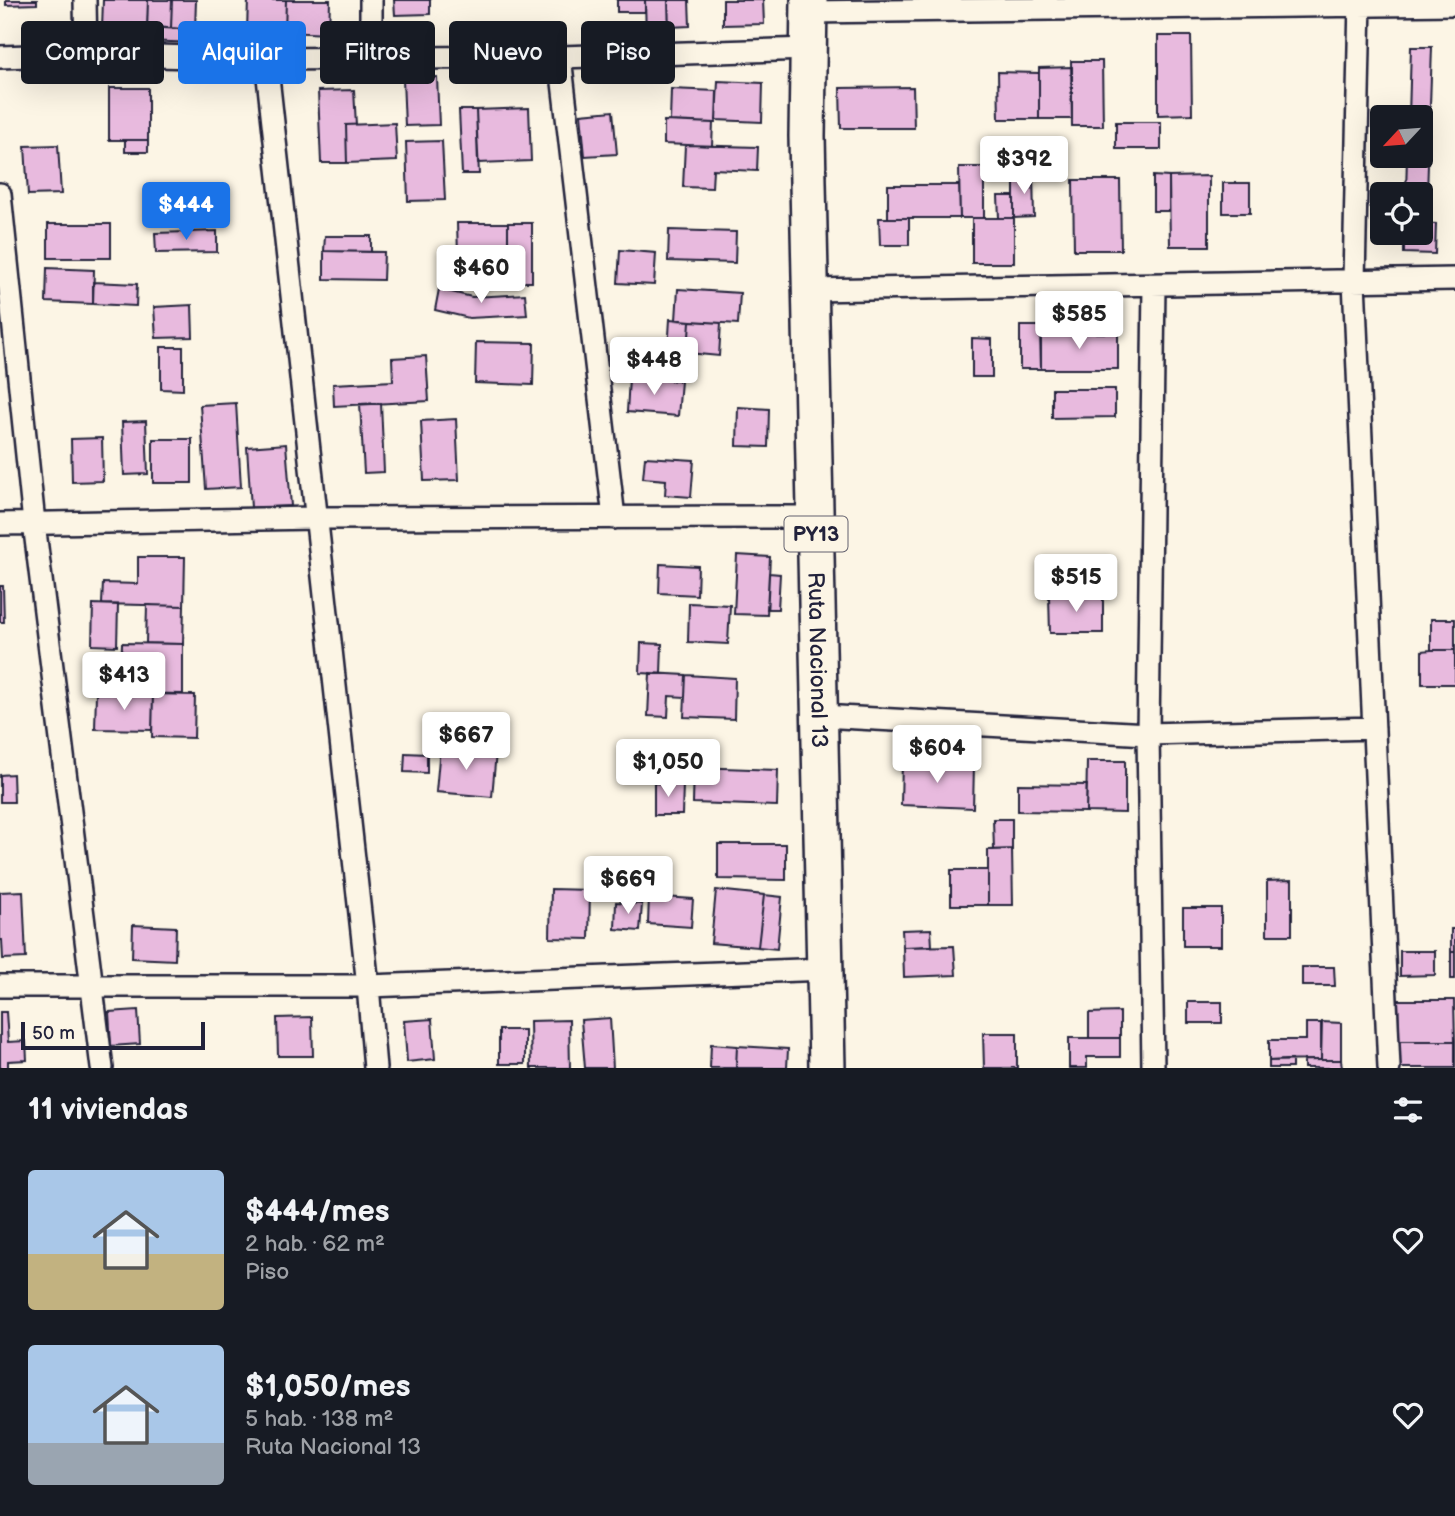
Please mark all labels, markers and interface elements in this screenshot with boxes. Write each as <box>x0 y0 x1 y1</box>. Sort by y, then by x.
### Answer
chip: Comprar <box>21 21 164 84</box>
chip: Alquilar <box>178 21 306 84</box>
chip: Filtros <box>320 21 435 84</box>
chip: Nuevo <box>449 21 567 84</box>
chip: Piso <box>581 21 675 84</box>
north arrow <box>1370 105 1433 168</box>
map controls <box>1370 105 1433 245</box>
pin: $392 <box>983 136 1065 196</box>
text: $392 <box>996 145 1052 173</box>
pin: $444 <box>145 182 227 242</box>
button: locate <box>1370 182 1433 245</box>
text: $444 <box>158 191 214 219</box>
pin: $460 <box>440 246 522 305</box>
text: $460 <box>453 254 509 282</box>
pin: $585 <box>1038 292 1120 351</box>
text: $585 <box>1051 300 1107 328</box>
pin: $448 <box>613 338 695 397</box>
text: $448 <box>626 346 682 374</box>
road number: PY13 <box>784 516 848 552</box>
pin: $515 <box>1035 554 1117 614</box>
text: $515 <box>1050 563 1102 591</box>
street label: Ruta Nacional 13 <box>801 571 833 748</box>
pin: $413 <box>83 652 165 712</box>
text: $413 <box>98 661 150 689</box>
pin: $667 <box>425 712 507 772</box>
text: $667 <box>438 721 494 749</box>
pin: $604 <box>896 726 978 785</box>
text: $604 <box>909 734 965 762</box>
pin: $1,050 <box>611 740 725 799</box>
text: $1,050 <box>632 748 704 776</box>
pin: $669 <box>587 856 669 916</box>
text: $669 <box>600 865 656 893</box>
scale bar <box>21 1019 205 1051</box>
text: 50 m <box>32 1022 75 1045</box>
icon: filters <box>1389 1091 1427 1129</box>
text: 11 viviendas <box>28 1092 188 1128</box>
text: $444/mes <box>245 1194 389 1230</box>
icon: home <box>84 1198 168 1282</box>
icon: heart <box>1389 1221 1427 1259</box>
text: 2 hab. · 62 m² <box>245 1230 385 1258</box>
text: Piso <box>245 1258 289 1286</box>
text: $1,050/mes <box>245 1369 410 1405</box>
icon: home <box>84 1373 168 1457</box>
icon: heart <box>1389 1396 1427 1434</box>
text: 5 hab. · 138 m² <box>245 1405 393 1433</box>
text: Ruta Nacional 13 <box>245 1433 421 1461</box>

